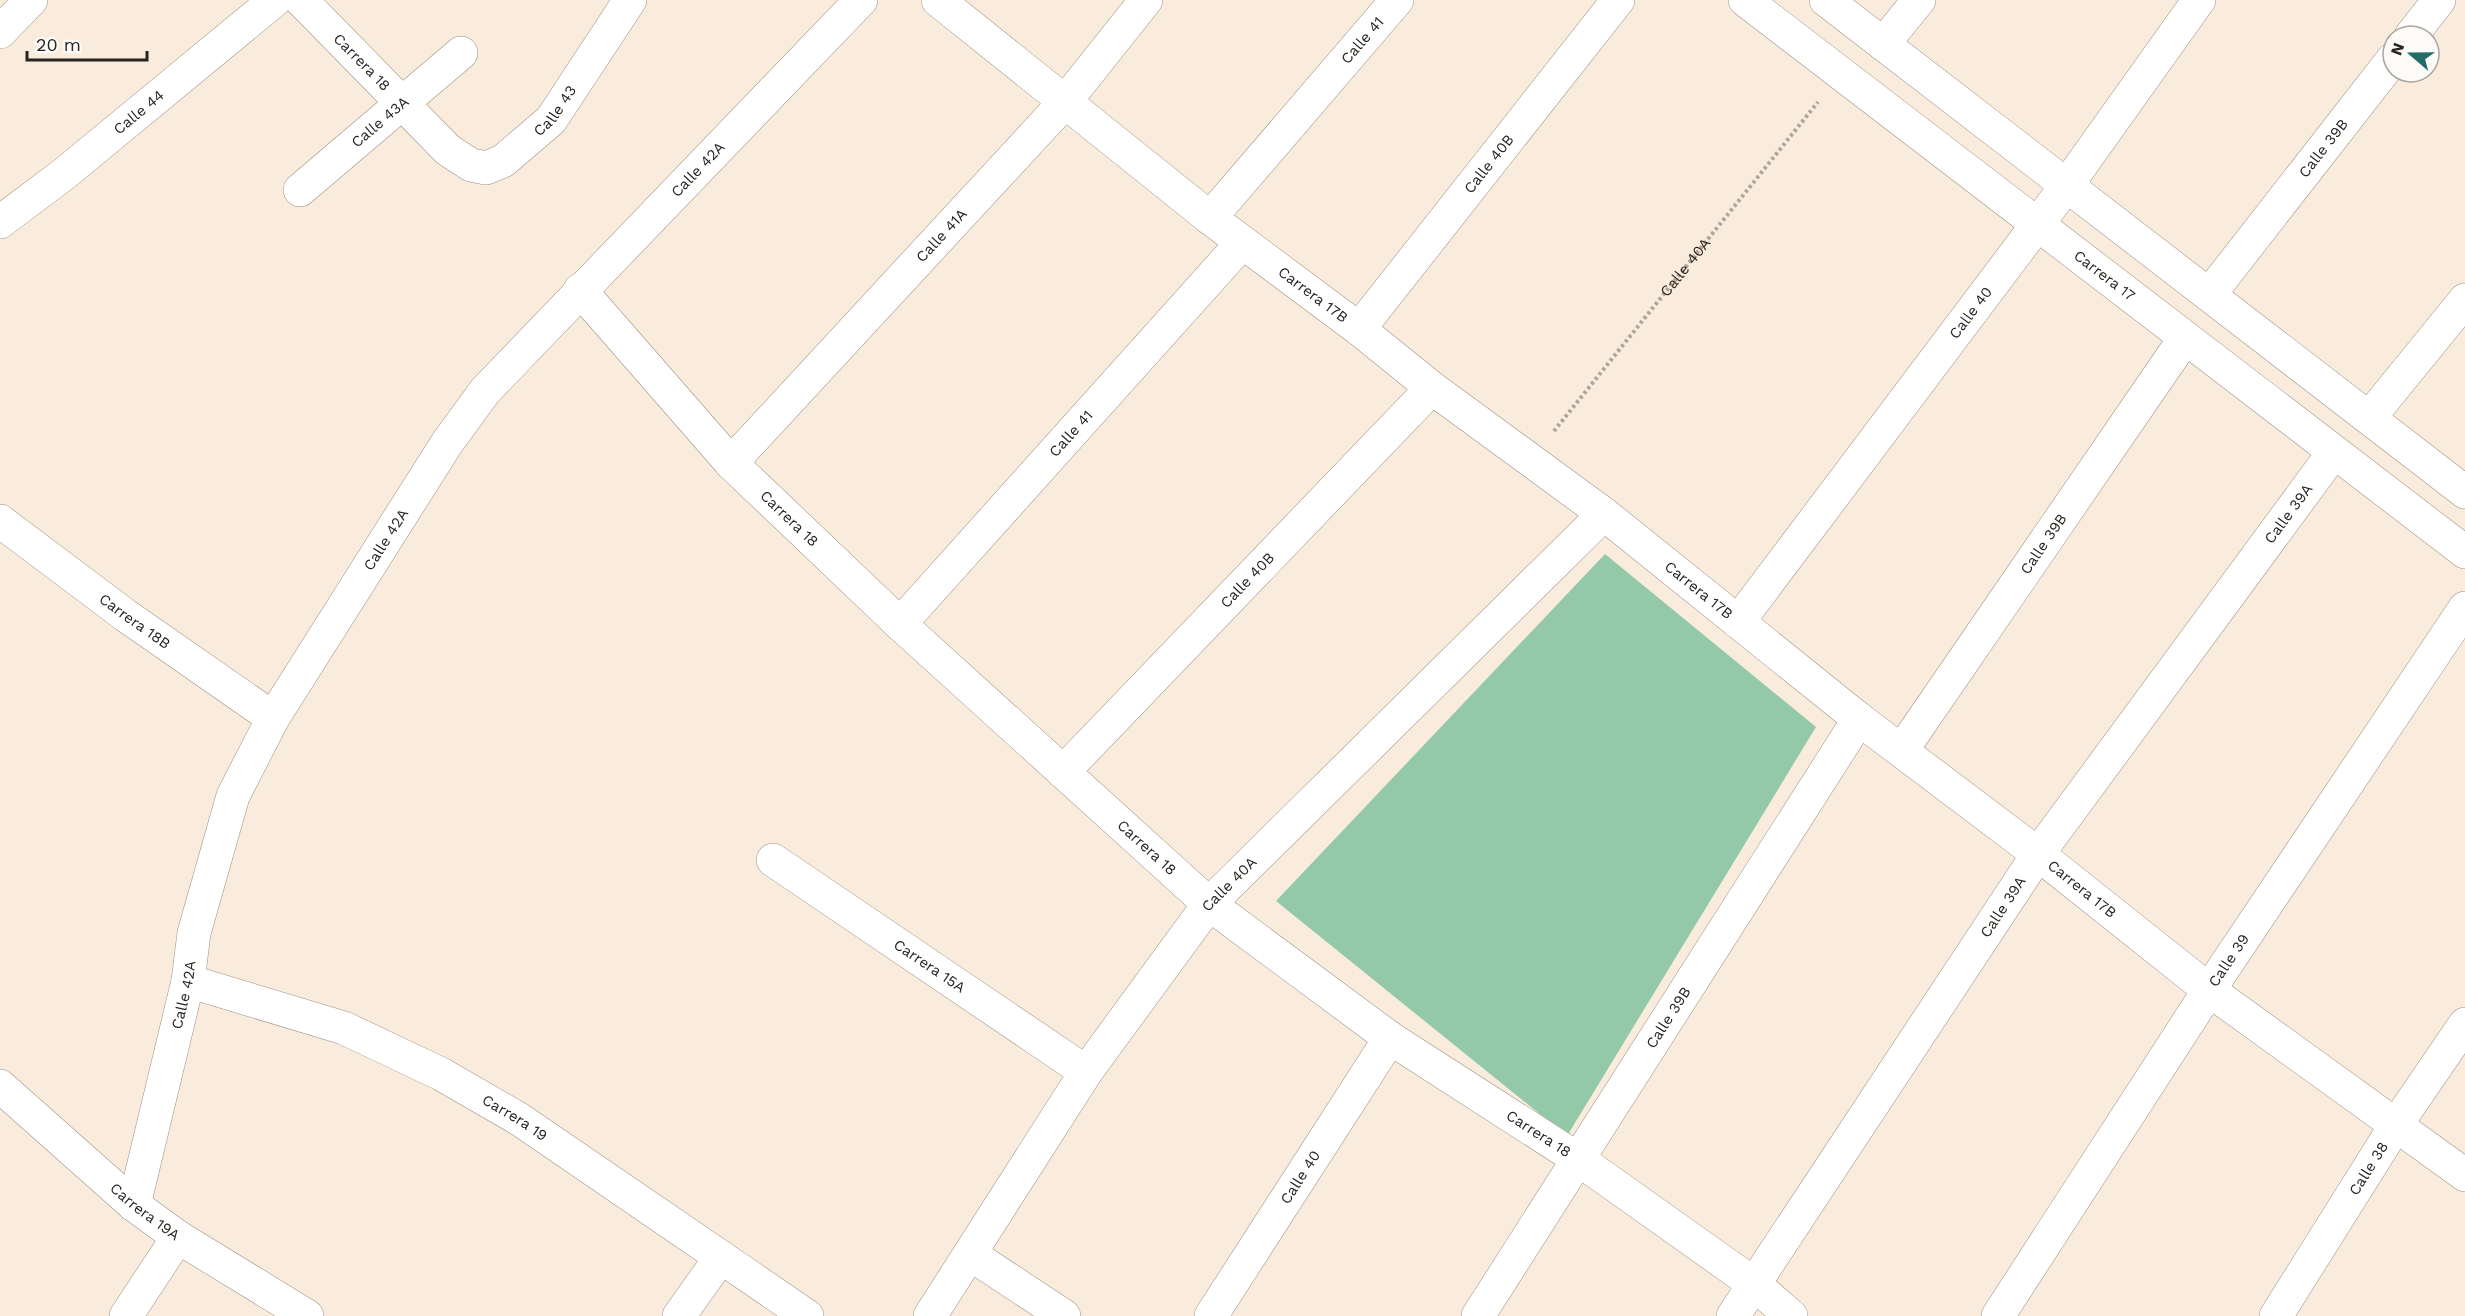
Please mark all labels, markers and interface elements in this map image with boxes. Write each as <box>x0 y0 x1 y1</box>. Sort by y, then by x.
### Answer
street label: Calle 41 <box>1337 13 1388 68</box>
scale bar <box>27 24 147 62</box>
north arrow <box>2381 24 2441 84</box>
street label: Carrera 18 <box>330 30 394 95</box>
text: 20 m <box>36 34 81 55</box>
text: N <box>2386 40 2408 58</box>
street label: Calle 43 <box>530 82 580 140</box>
street label: Calle 44 <box>110 86 168 138</box>
street label: Calle 43A <box>348 92 412 151</box>
street label: Calle 39B <box>2295 115 2352 181</box>
street label: Calle 40B <box>1460 131 1518 197</box>
street label: Calle 42A <box>667 138 729 201</box>
street label: Calle 41A <box>912 205 971 266</box>
street label: Calle 40A <box>1656 234 1714 300</box>
street label: Carrera 17 <box>2070 246 2139 305</box>
street label: Carrera 17B <box>1275 263 1351 327</box>
street label: Calle 40 <box>1945 283 1996 342</box>
street label: Calle 41 <box>1045 406 1097 461</box>
street label: Calle 39A <box>2261 480 2316 547</box>
street label: Carrera 18 <box>756 487 822 550</box>
street label: Calle 42A <box>360 505 412 574</box>
street label: Calle 39B <box>2016 510 2071 578</box>
street label: Calle 40B <box>1217 549 1278 612</box>
street label: Carrera 17B <box>1661 557 1736 623</box>
street label: Carrera 18B <box>96 590 174 653</box>
street label: Carrera 18 <box>1113 816 1180 879</box>
street label: Calle 40A <box>1198 853 1260 915</box>
street label: Carrera 17B <box>2044 856 2120 922</box>
street label: Calle 39A <box>1976 873 2030 941</box>
street label: Calle 39 <box>2205 931 2253 990</box>
street label: Carrera 15A <box>890 935 969 997</box>
street label: Calle 42A <box>168 960 199 1031</box>
street label: Calle 39B <box>1642 983 1695 1052</box>
street label: Carrera 19 <box>479 1091 551 1145</box>
street label: Carrera 18 <box>1503 1106 1574 1161</box>
street label: Calle 38 <box>2345 1139 2392 1199</box>
street label: Calle 40 <box>1276 1147 1324 1207</box>
street label: Carrera 19A <box>106 1179 183 1244</box>

